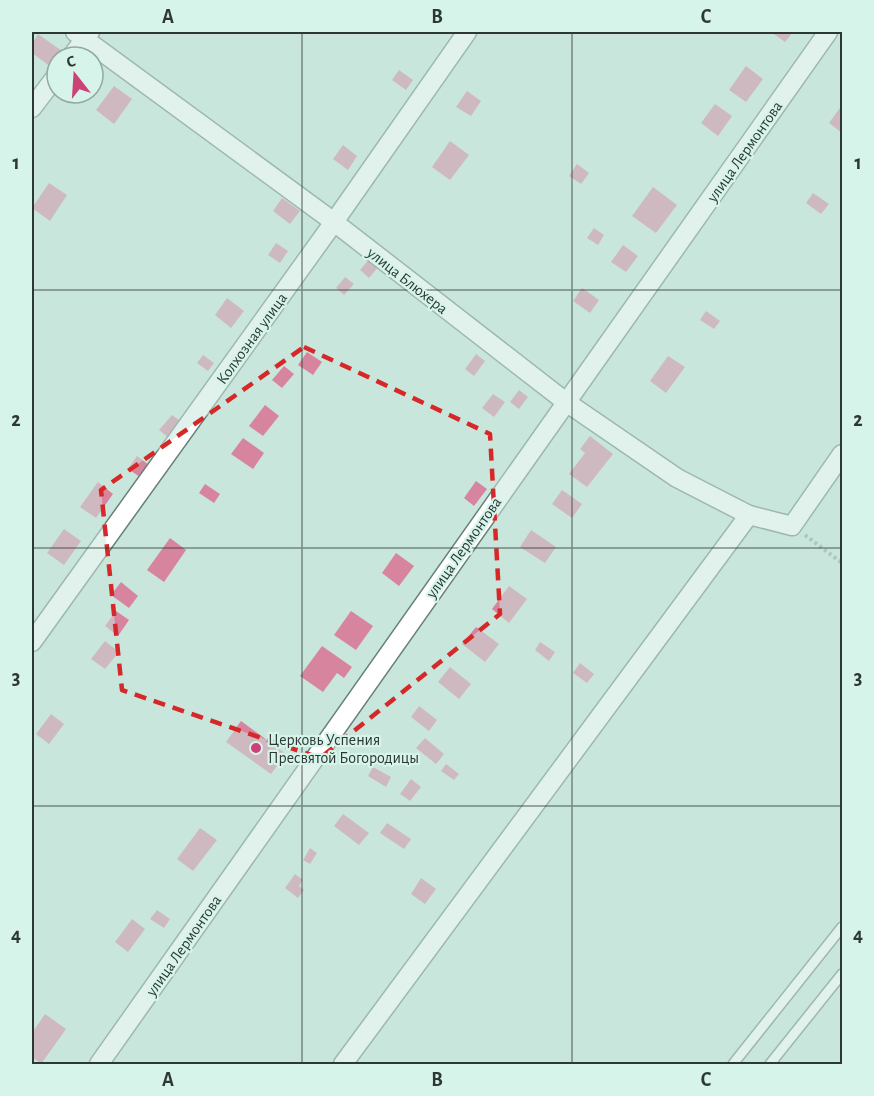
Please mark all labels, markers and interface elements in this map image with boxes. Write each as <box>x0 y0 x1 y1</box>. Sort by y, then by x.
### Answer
text: A <box>162 7 174 27</box>
text: B <box>431 7 443 27</box>
text: C <box>701 7 712 27</box>
north arrow <box>45 45 105 105</box>
text: С <box>64 53 78 71</box>
street label: улица Лермонтова <box>704 98 786 206</box>
text: 1 <box>12 153 20 173</box>
text: 1 <box>854 153 862 173</box>
street label: улица Блюхера <box>363 244 451 318</box>
street label: Колхозная улица <box>213 290 291 388</box>
text: 2 <box>11 410 21 430</box>
text: 2 <box>853 410 863 430</box>
street label: улица Лермонтова <box>423 494 505 602</box>
text: 3 <box>12 668 20 688</box>
text: 3 <box>854 668 862 688</box>
place label: Церковь Успения Пресвятой Богородицы <box>268 732 419 766</box>
marker: Церковь Успения Пресвятой Богородицы <box>249 741 263 755</box>
street label: улица Лермонтова <box>143 892 225 1000</box>
text: 4 <box>11 925 21 945</box>
text: 4 <box>853 925 863 945</box>
text: A <box>162 1070 174 1090</box>
text: B <box>431 1070 443 1090</box>
text: C <box>701 1070 712 1090</box>

